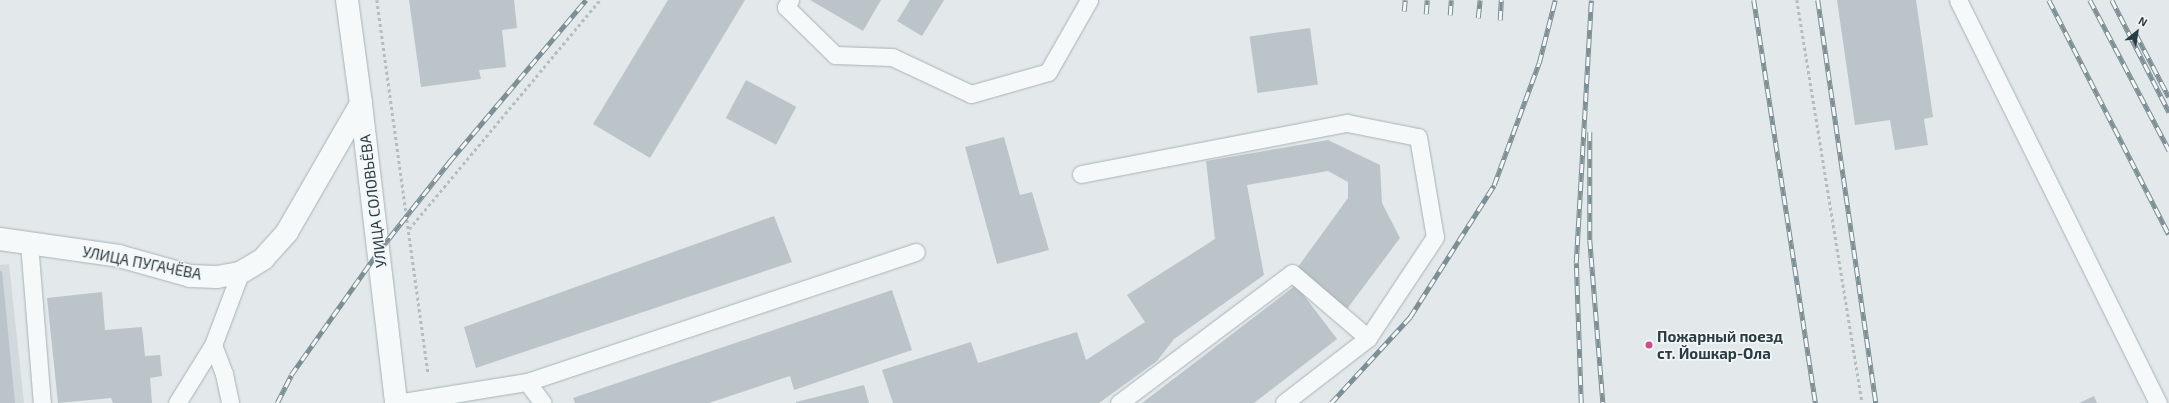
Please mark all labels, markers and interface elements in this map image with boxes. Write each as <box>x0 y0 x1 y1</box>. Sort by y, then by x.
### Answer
north arrow <box>2117 12 2157 52</box>
text: N <box>2137 14 2150 29</box>
street label: УЛИЦА СОЛОВЬЁВА <box>356 133 390 269</box>
street label: УЛИЦА ПУГАЧЁВА <box>81 243 203 283</box>
place label: Пожарный поезд ст. Йошкар-Ола <box>1657 327 1783 362</box>
marker: Пожарный поезд ст. Йошкар-Ола <box>1644 340 1654 350</box>

